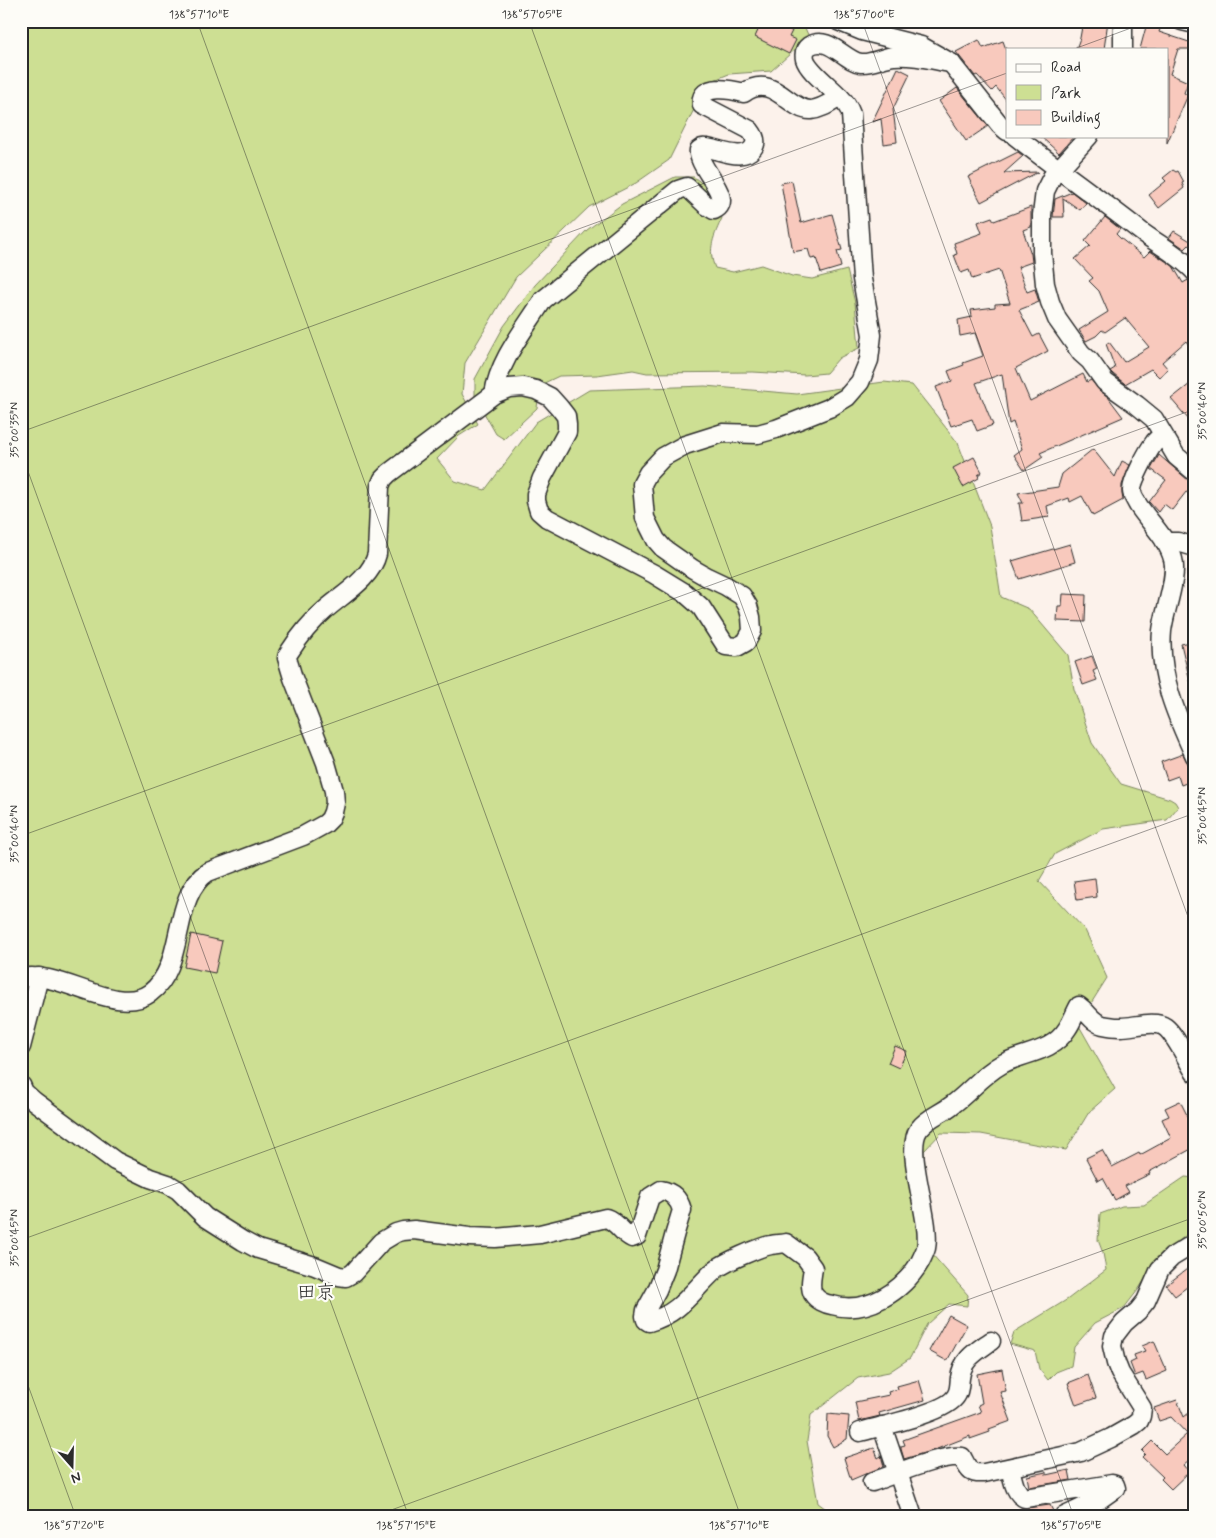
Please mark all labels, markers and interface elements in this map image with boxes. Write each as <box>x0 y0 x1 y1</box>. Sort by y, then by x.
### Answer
text: 138°57'10"E <box>169 7 229 23</box>
text: 138°57'05"E <box>501 7 563 23</box>
text: 138°57'00"E <box>833 7 895 23</box>
legend <box>1006 48 1168 138</box>
text: Road <box>1051 58 1081 78</box>
text: Park <box>1051 84 1081 104</box>
text: Building <box>1051 108 1101 129</box>
text: 35°00'40"N <box>1195 382 1211 440</box>
text: 35°00'35"N <box>7 402 23 458</box>
text: 35°00'45"N <box>1195 787 1211 845</box>
text: 35°00'40"N <box>7 805 23 863</box>
text: 35°00'50"N <box>1195 1191 1211 1249</box>
text: 35°00'45"N <box>7 1209 23 1267</box>
district label: 田京 <box>297 1280 335 1305</box>
north arrow <box>48 1440 98 1490</box>
text: N <box>69 1467 84 1487</box>
text: 138°57'20"E <box>44 1518 104 1534</box>
text: 138°57'15"E <box>376 1518 436 1534</box>
text: 138°57'10"E <box>709 1518 769 1534</box>
text: 138°57'05"E <box>1040 1518 1102 1534</box>

